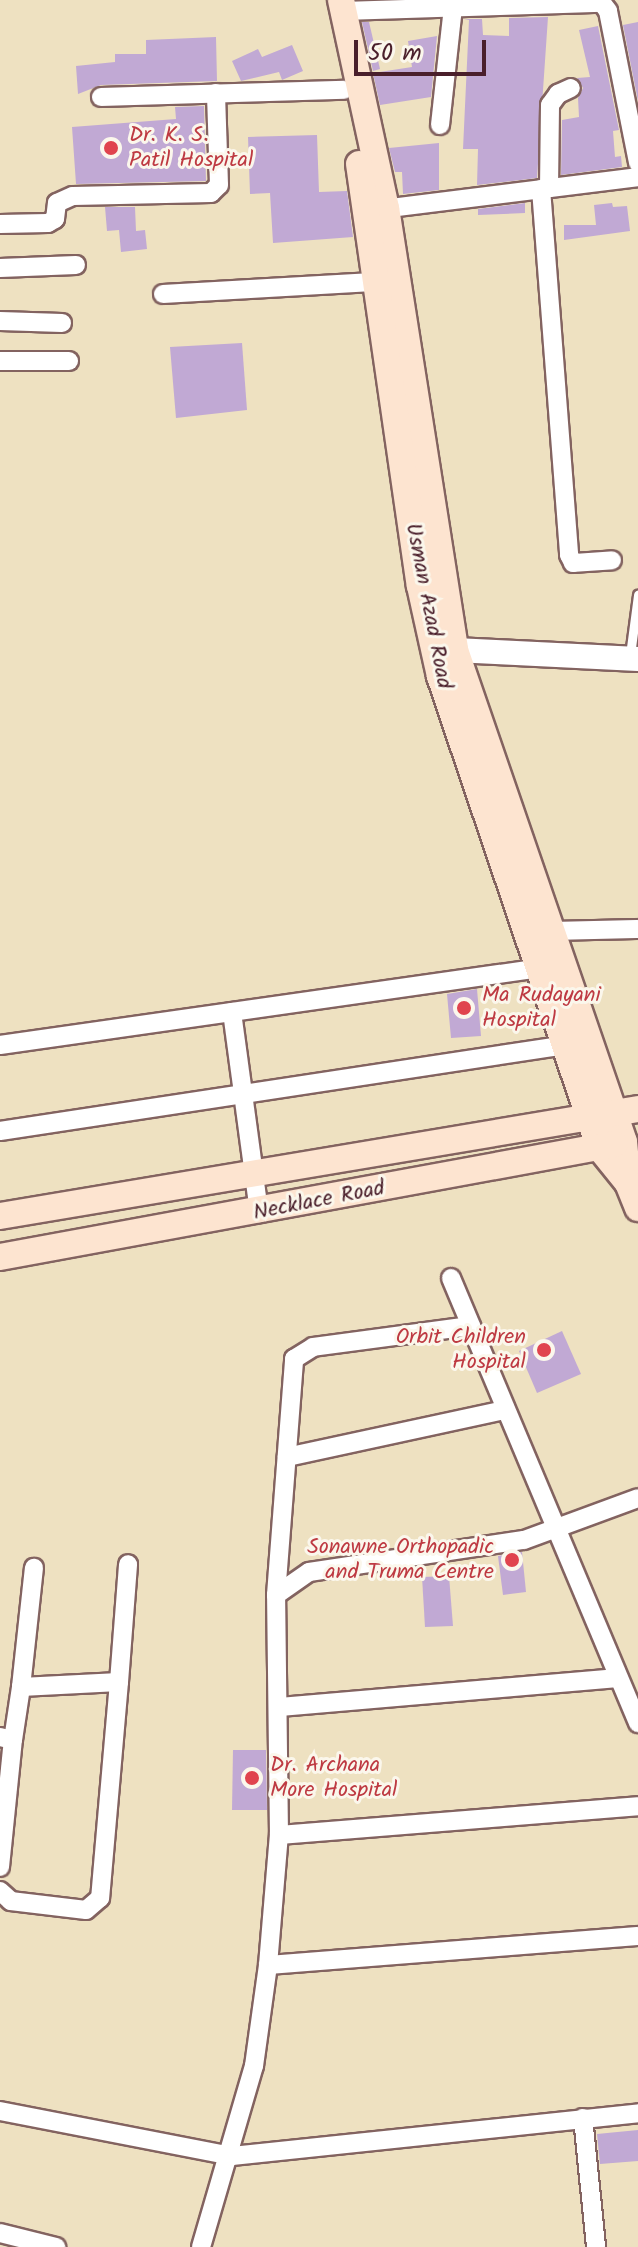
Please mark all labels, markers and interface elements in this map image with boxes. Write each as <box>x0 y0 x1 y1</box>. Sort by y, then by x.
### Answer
scale bar <box>358 24 490 74</box>
text: 50 m <box>368 34 422 73</box>
place label: Dr. K. S. Patil Hospital <box>129 122 253 174</box>
marker: Dr. K. S. Patil Hospital <box>100 137 122 159</box>
street label: Usman Azad Road <box>399 521 457 691</box>
place label: Ma Rudayani Hospital <box>482 982 601 1034</box>
marker: Ma Rudayani Hospital <box>453 997 475 1019</box>
street label: Necklace Road <box>251 1175 387 1227</box>
place label: Orbit Children Hospital <box>396 1324 526 1376</box>
marker: Orbit Children Hospital <box>533 1339 555 1361</box>
place label: Sonawne Orthopadic and Truma Centre <box>307 1534 494 1586</box>
marker: Sonawne Orthopadic and Truma Centre <box>501 1549 523 1571</box>
place label: Dr. Archana More Hospital <box>270 1752 397 1804</box>
marker: Dr. Archana More Hospital <box>241 1767 263 1789</box>

